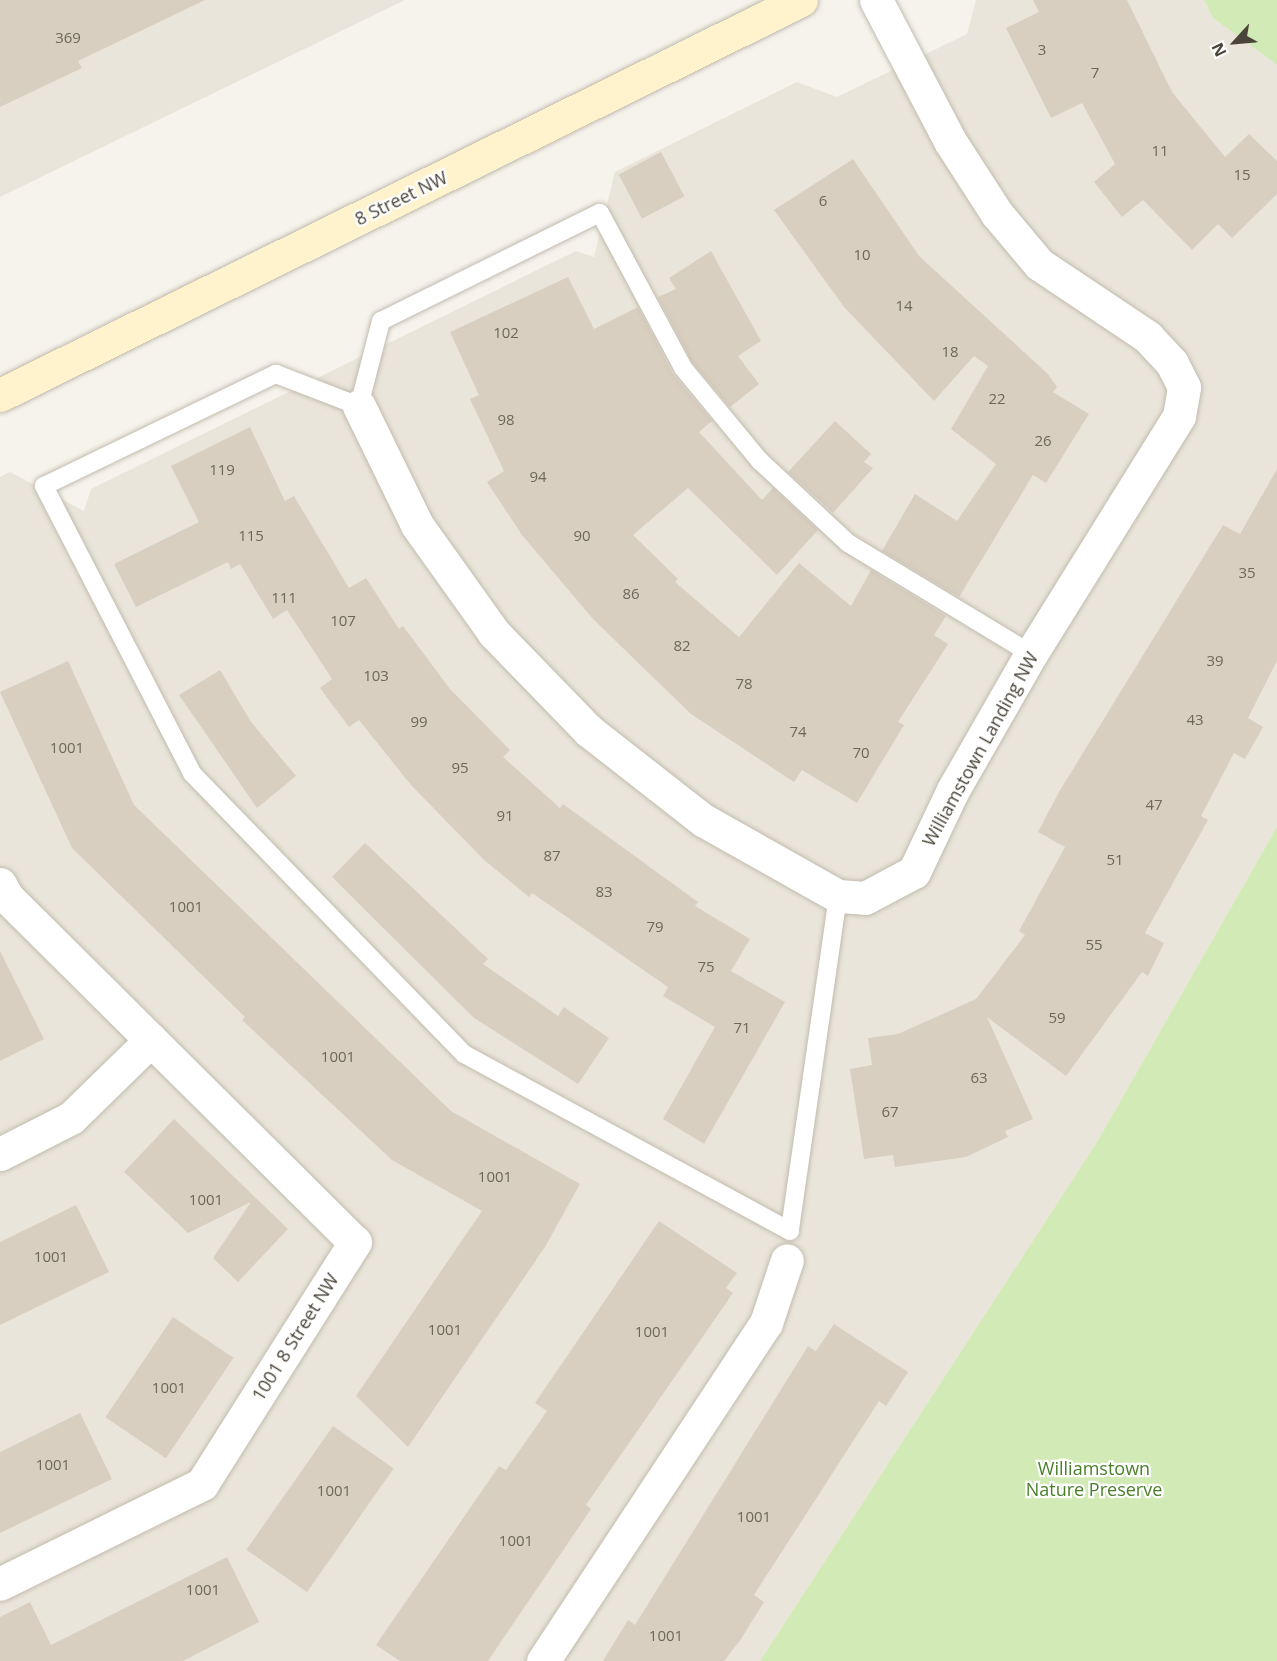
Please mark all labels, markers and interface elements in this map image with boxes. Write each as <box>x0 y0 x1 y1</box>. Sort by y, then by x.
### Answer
north arrow <box>1205 12 1265 72</box>
house number: 369 <box>55 29 81 47</box>
text: N <box>1206 39 1232 61</box>
house number: 3 <box>1038 41 1046 59</box>
house number: 7 <box>1091 64 1099 82</box>
house number: 11 <box>1151 142 1169 160</box>
street label: 8 Street NW <box>351 166 451 230</box>
house number: 15 <box>1233 166 1251 184</box>
house number: 6 <box>819 192 827 210</box>
house number: 10 <box>853 246 871 264</box>
house number: 14 <box>895 297 913 315</box>
house number: 102 <box>493 324 519 342</box>
house number: 18 <box>941 343 959 361</box>
house number: 22 <box>988 390 1006 408</box>
house number: 98 <box>497 411 515 429</box>
house number: 26 <box>1034 432 1052 450</box>
house number: 119 <box>209 461 235 479</box>
house number: 94 <box>529 468 547 486</box>
house number: 115 <box>238 527 264 545</box>
house number: 90 <box>573 527 591 545</box>
house number: 35 <box>1238 564 1256 582</box>
house number: 86 <box>622 585 640 603</box>
house number: 111 <box>271 589 297 607</box>
house number: 107 <box>330 612 356 630</box>
house number: 82 <box>673 637 691 655</box>
street label: Williamstown Landing NW <box>918 648 1042 850</box>
house number: 39 <box>1206 652 1224 670</box>
house number: 103 <box>363 667 389 685</box>
house number: 78 <box>735 675 753 693</box>
house number: 43 <box>1186 711 1204 729</box>
house number: 99 <box>410 713 428 731</box>
house number: 74 <box>789 723 807 741</box>
house number: 1001 <box>50 739 84 757</box>
house number: 70 <box>852 744 870 762</box>
house number: 95 <box>451 759 469 777</box>
house number: 47 <box>1145 796 1163 814</box>
house number: 91 <box>496 807 514 825</box>
house number: 87 <box>543 847 561 865</box>
house number: 51 <box>1106 851 1124 869</box>
house number: 83 <box>595 883 613 901</box>
house number: 1001 <box>169 898 203 916</box>
house number: 79 <box>646 918 664 936</box>
house number: 55 <box>1085 936 1103 954</box>
house number: 75 <box>697 958 715 976</box>
house number: 59 <box>1048 1009 1066 1027</box>
house number: 71 <box>733 1019 751 1037</box>
house number: 1001 <box>321 1048 355 1066</box>
house number: 63 <box>970 1069 988 1087</box>
house number: 67 <box>881 1103 899 1121</box>
house number: 1001 <box>478 1168 512 1186</box>
house number: 1001 <box>189 1191 223 1209</box>
house number: 1001 <box>34 1248 68 1266</box>
street label: 1001 8 Street NW <box>247 1269 343 1405</box>
house number: 1001 <box>428 1321 462 1339</box>
house number: 1001 <box>635 1323 669 1341</box>
house number: 1001 <box>152 1379 186 1397</box>
house number: 1001 <box>36 1456 70 1474</box>
park label: Williamstown Nature Preserve <box>1026 1458 1162 1500</box>
house number: 1001 <box>317 1482 351 1500</box>
house number: 1001 <box>737 1508 771 1526</box>
house number: 1001 <box>499 1532 533 1550</box>
house number: 1001 <box>186 1581 220 1599</box>
house number: 1001 <box>649 1627 683 1645</box>

